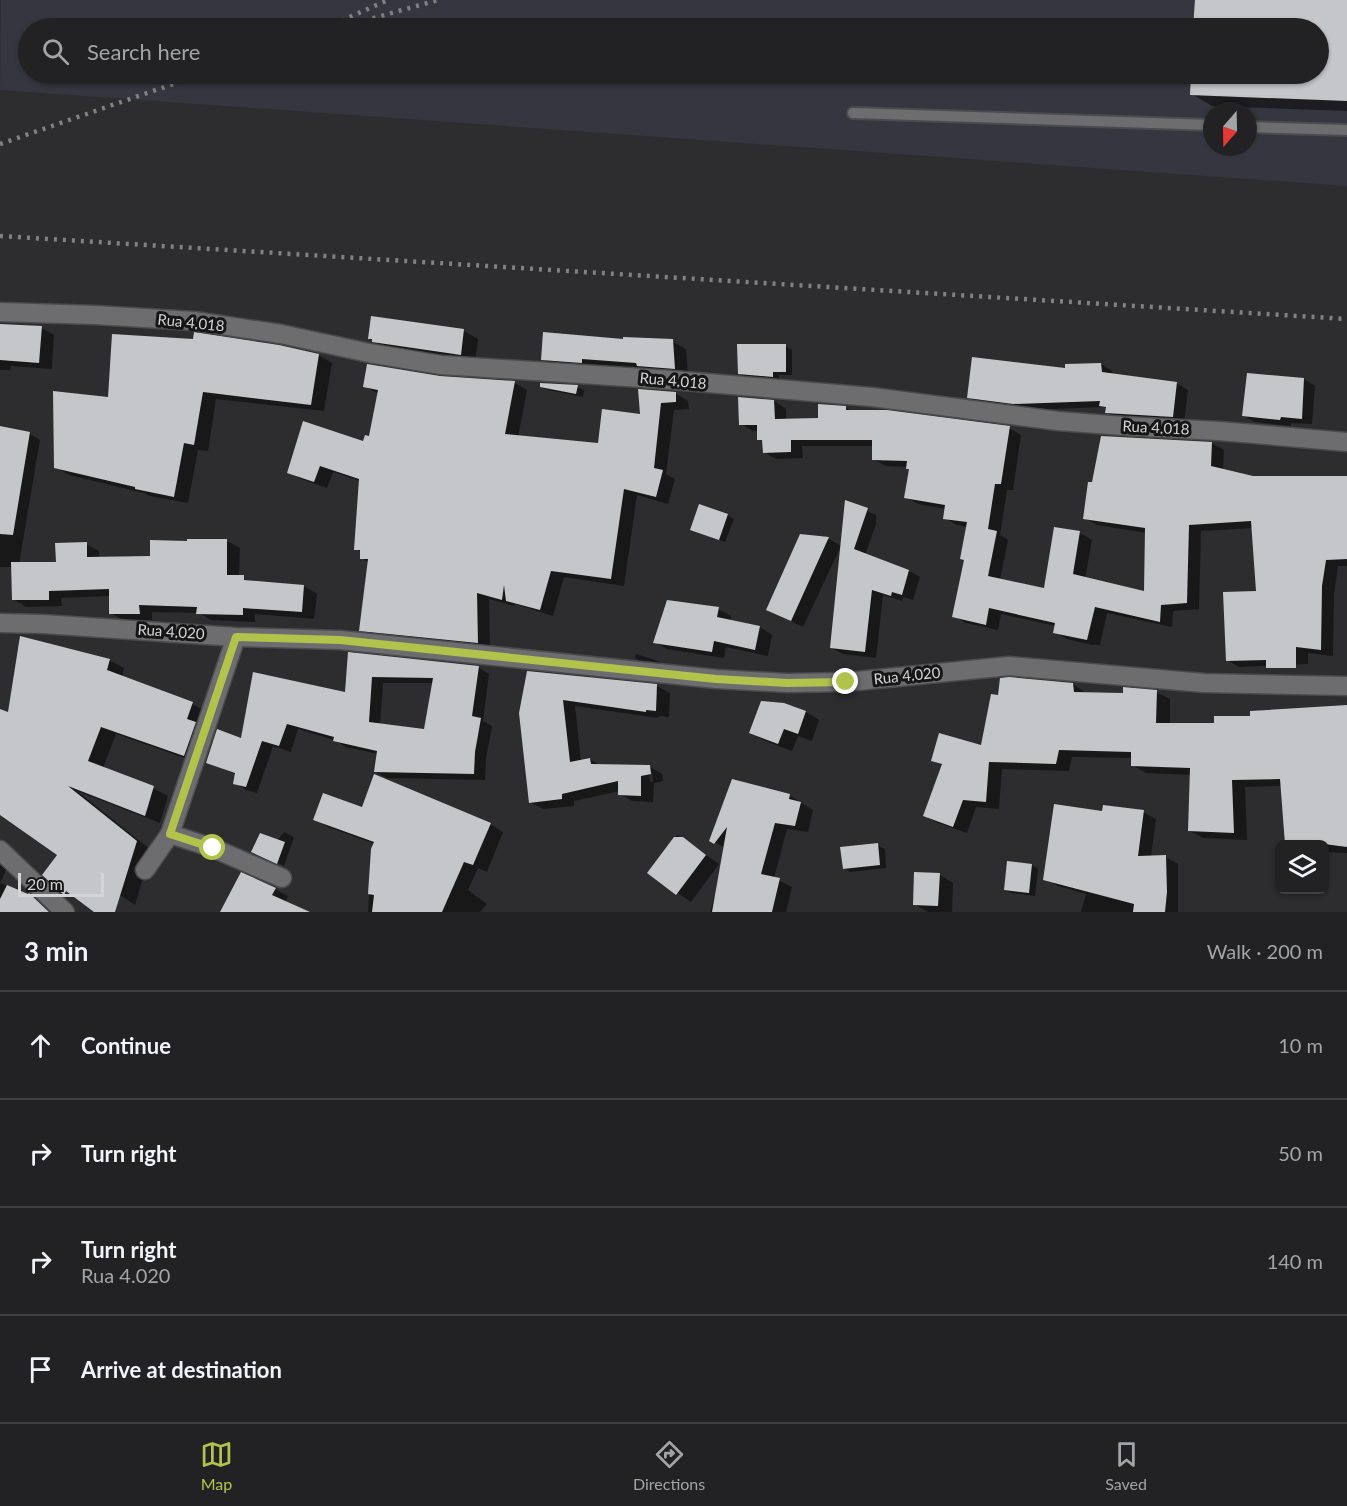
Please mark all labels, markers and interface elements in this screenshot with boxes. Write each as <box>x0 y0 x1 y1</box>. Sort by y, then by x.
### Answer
search box <box>18 18 1329 84</box>
icon: search <box>39 35 72 68</box>
text: Search here <box>87 38 200 65</box>
north arrow <box>1203 102 1257 156</box>
street label: Rua 4.018 <box>157 310 225 334</box>
street label: Rua 4.018 <box>639 368 707 392</box>
street label: Rua 4.018 <box>1122 416 1190 438</box>
street label: Rua 4.020 <box>137 620 205 642</box>
street label: Rua 4.020 <box>873 663 941 687</box>
route end <box>832 668 858 694</box>
route start <box>199 834 225 860</box>
map controls <box>1275 840 1329 894</box>
button: layers <box>1275 840 1329 894</box>
scale bar <box>18 870 104 898</box>
text: 20 m <box>27 874 63 893</box>
text: 3 min <box>24 935 88 967</box>
text: Walk · 200 m <box>1207 939 1323 963</box>
icon: ahead <box>24 1029 57 1062</box>
text: Continue <box>81 1032 171 1059</box>
text: 10 m <box>1278 1033 1323 1057</box>
icon: right <box>24 1137 57 1170</box>
text: Turn right <box>81 1140 176 1167</box>
text: 50 m <box>1278 1141 1323 1165</box>
text: Turn right <box>81 1236 176 1263</box>
icon: right <box>24 1245 57 1278</box>
text: 140 m <box>1267 1249 1323 1273</box>
text: Rua 4.020 <box>81 1263 170 1287</box>
icon: arrive <box>24 1353 57 1386</box>
text: Arrive at destination <box>81 1356 282 1383</box>
tab: Map <box>200 1438 233 1493</box>
tab: Directions <box>633 1438 705 1493</box>
tab: Saved <box>1105 1438 1147 1493</box>

